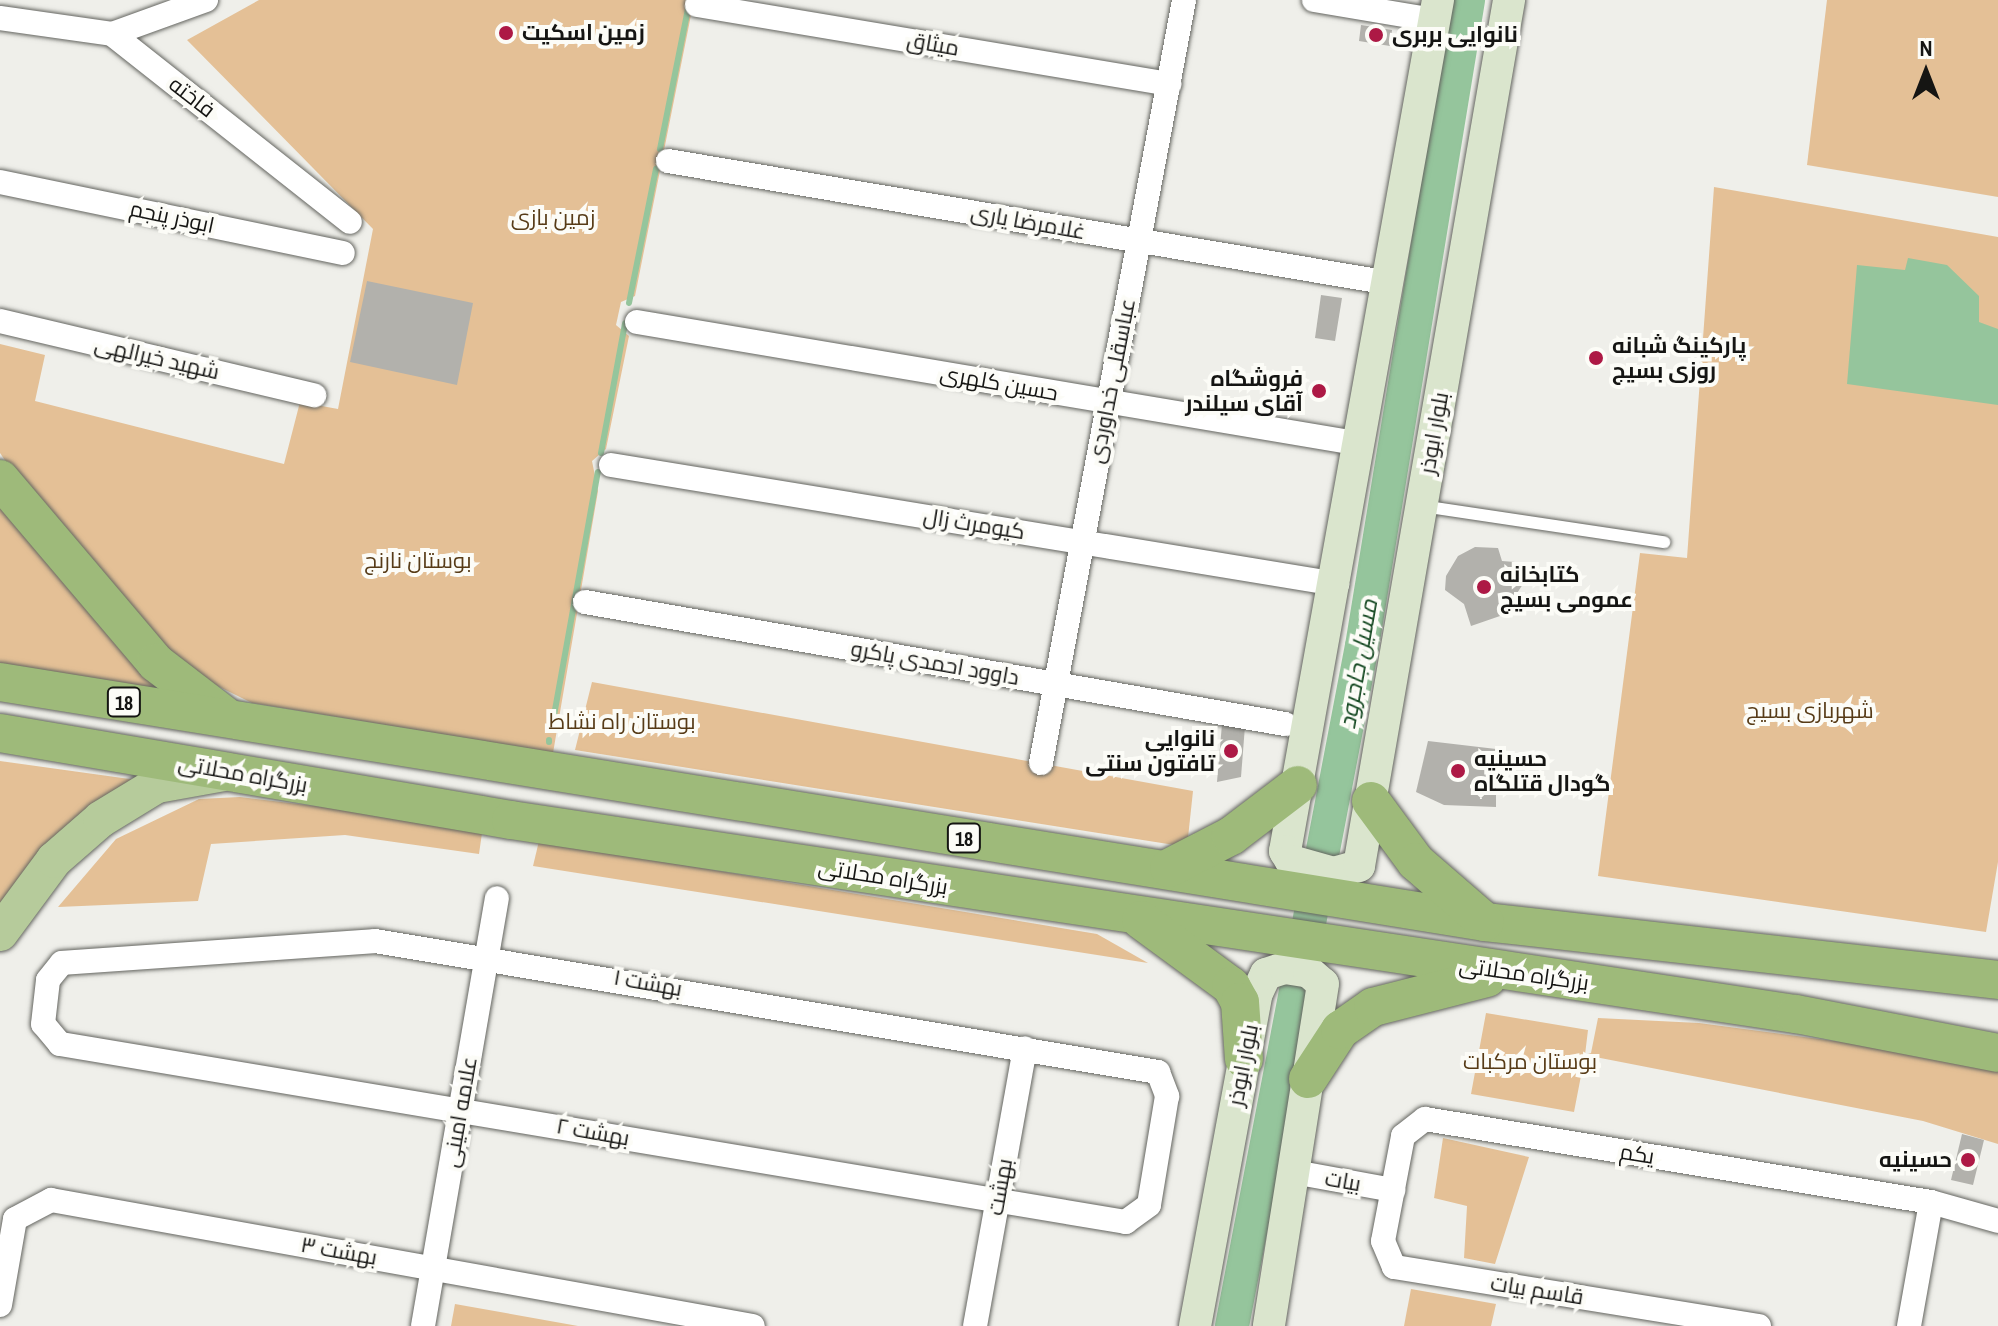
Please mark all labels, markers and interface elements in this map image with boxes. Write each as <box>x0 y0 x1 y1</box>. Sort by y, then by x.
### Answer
place label: زمین اسکیت <box>522 20 645 46</box>
place label: نانوایی بربری <box>1392 22 1518 48</box>
marker: زمین اسکیت <box>497 24 515 42</box>
street label: میثاق <box>905 26 961 62</box>
marker: نانوایی بربری <box>1367 26 1385 44</box>
north arrow <box>1886 32 1966 112</box>
text: N <box>1919 33 1933 63</box>
street label: فاخته <box>164 71 220 123</box>
street label: ابوذر پنجم <box>127 195 217 239</box>
street label: غلامرضا یاری <box>969 199 1087 245</box>
park label: زمین بازی <box>511 205 595 231</box>
street label: عباسقلی خداوردی <box>1083 296 1141 466</box>
street label: شهید خیرالهی <box>92 331 222 385</box>
place label: پارکینگ شبانه روزی بسیج <box>1612 332 1746 384</box>
marker: پارکینگ شبانه روزی بسیج <box>1587 349 1605 367</box>
street label: حسین کلهری <box>938 360 1060 406</box>
place label: فروشگاه آقای سیلندر <box>1185 365 1303 416</box>
marker: فروشگاه آقای سیلندر <box>1310 382 1328 400</box>
street label: بلوار ابوذر <box>1414 390 1454 476</box>
street label: کیومرث زال <box>921 503 1027 545</box>
park label: بوستان نارنج <box>364 548 472 574</box>
place label: کتابخانه عمومی بسیج <box>1500 561 1633 612</box>
marker: کتابخانه عمومی بسیج <box>1475 578 1493 596</box>
water label: مسیل جاجرود <box>1332 597 1384 731</box>
street label: داوود احمدی پاکرو <box>849 635 1021 691</box>
road number: 18 <box>106 686 142 718</box>
park label: شهربازی بسیج <box>1746 698 1874 724</box>
park label: بوستان راه نشاط <box>548 709 696 735</box>
place label: نانوایی تافتون سنتی <box>1085 725 1215 776</box>
marker: نانوایی تافتون سنتی <box>1222 742 1240 760</box>
place label: حسینیه گودال قتلگاه <box>1474 745 1611 796</box>
street label: بزرگراه محلاتی <box>176 750 310 798</box>
marker: حسینیه گودال قتلگاه <box>1449 762 1467 780</box>
road number: 18 <box>946 822 982 854</box>
street label: بزرگراه محلاتی <box>816 854 950 900</box>
street label: بزرگراه محلاتی <box>1457 952 1591 996</box>
street label: بهشت ۱ <box>612 964 684 1002</box>
street label: بلوار ابوذر <box>1222 1022 1264 1108</box>
park label: بوستان مرکبات <box>1463 1049 1597 1075</box>
street label: علامه امینی <box>437 1055 483 1169</box>
street label: بهشت ۲ <box>554 1113 632 1151</box>
street label: یکم <box>1618 1138 1656 1170</box>
place label: حسینیه <box>1879 1147 1952 1173</box>
marker: حسینیه <box>1959 1151 1977 1169</box>
street label: بهشت <box>982 1156 1018 1218</box>
street label: بیات <box>1323 1165 1363 1197</box>
street label: بهشت ۳ <box>299 1231 379 1271</box>
street label: قاسم بیات <box>1489 1270 1585 1310</box>

